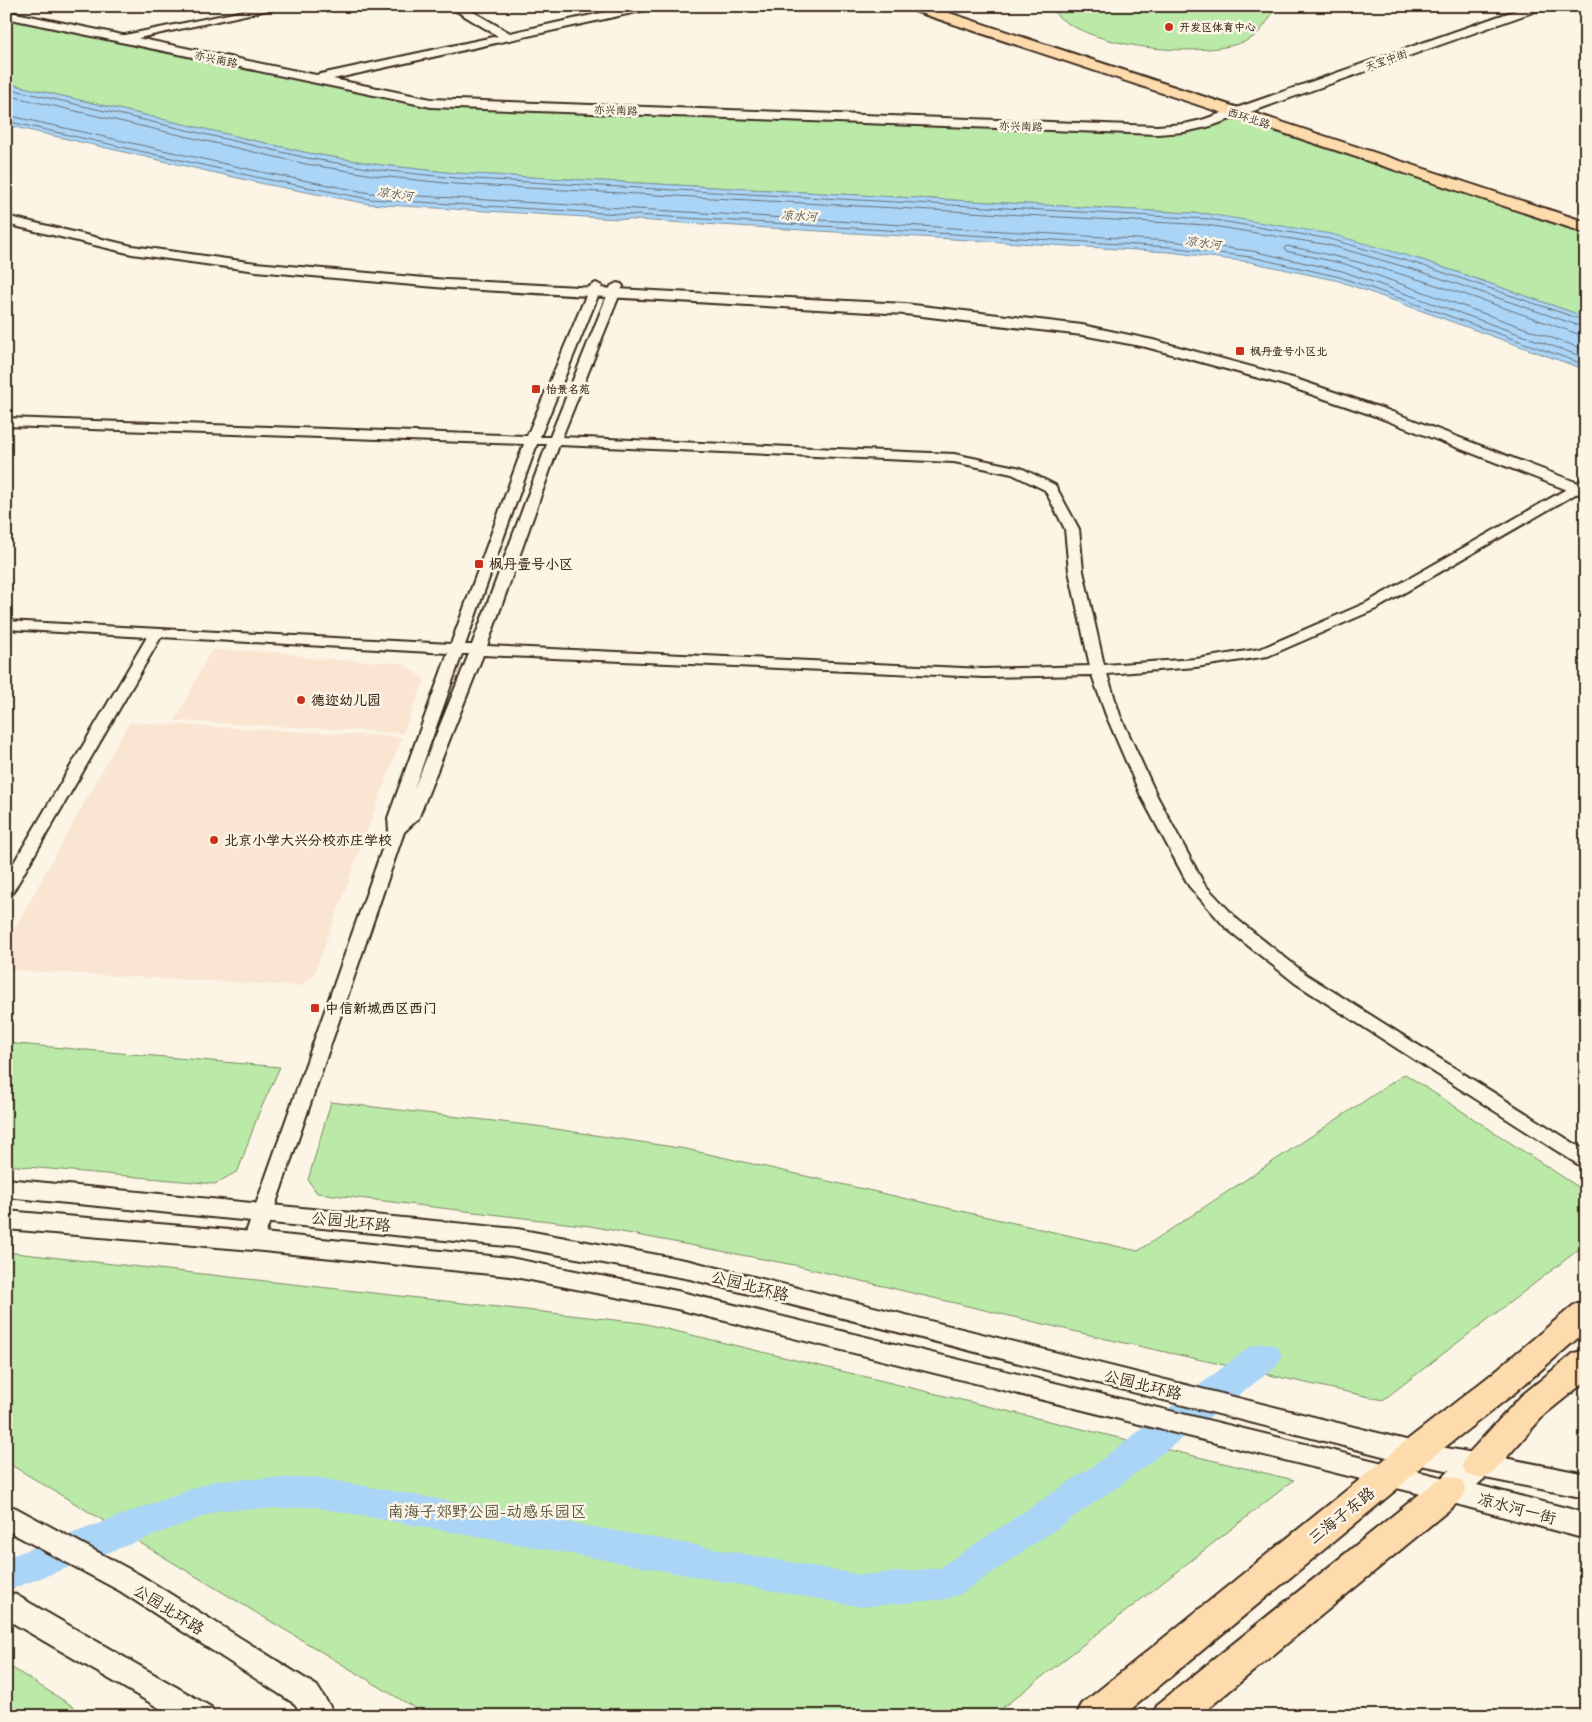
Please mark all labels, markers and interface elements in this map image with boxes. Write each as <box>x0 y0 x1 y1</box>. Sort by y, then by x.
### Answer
marker: 开发区体育中心 <box>1163 21 1175 33</box>
place label: 开发区体育中心 <box>1179 21 1256 34</box>
street label: 天宝中街 <box>1363 47 1410 74</box>
street label: 亦兴南路 <box>193 49 239 70</box>
street label: 亦兴南路 <box>594 103 638 118</box>
street label: 西环北路 <box>1226 105 1272 131</box>
street label: 亦兴南路 <box>999 119 1043 134</box>
water label: 凉水河 <box>376 185 416 204</box>
water label: 凉水河 <box>781 208 819 224</box>
water label: 凉水河 <box>1184 234 1224 253</box>
marker: 枫丹壹号小区北 <box>1234 345 1246 357</box>
place label: 枫丹壹号小区北 <box>1250 345 1327 358</box>
marker: 怡景名苑 <box>530 383 542 395</box>
place label: 怡景名苑 <box>546 383 590 396</box>
place label: 枫丹壹号小区 <box>489 556 573 573</box>
marker: 枫丹壹号小区 <box>473 558 485 570</box>
place label: 德迩幼儿园 <box>311 692 381 709</box>
marker: 德迩幼儿园 <box>295 694 307 706</box>
place label: 北京小学大兴分校亦庄学校 <box>224 832 392 849</box>
marker: 北京小学大兴分校亦庄学校 <box>208 834 220 846</box>
place label: 中信新城西区西门 <box>325 1000 437 1017</box>
marker: 中信新城西区西门 <box>309 1002 321 1014</box>
street label: 公园北环路 <box>310 1209 392 1235</box>
street label: 公园北环路 <box>709 1268 791 1304</box>
street label: 公园北环路 <box>1102 1367 1184 1403</box>
street label: 三海子东路 <box>1305 1484 1378 1548</box>
street label: 凉水河一街 <box>1476 1490 1558 1528</box>
park label: 南海子郊野公园-动感乐园区 <box>388 1503 586 1521</box>
street label: 公园北环路 <box>130 1581 207 1639</box>

